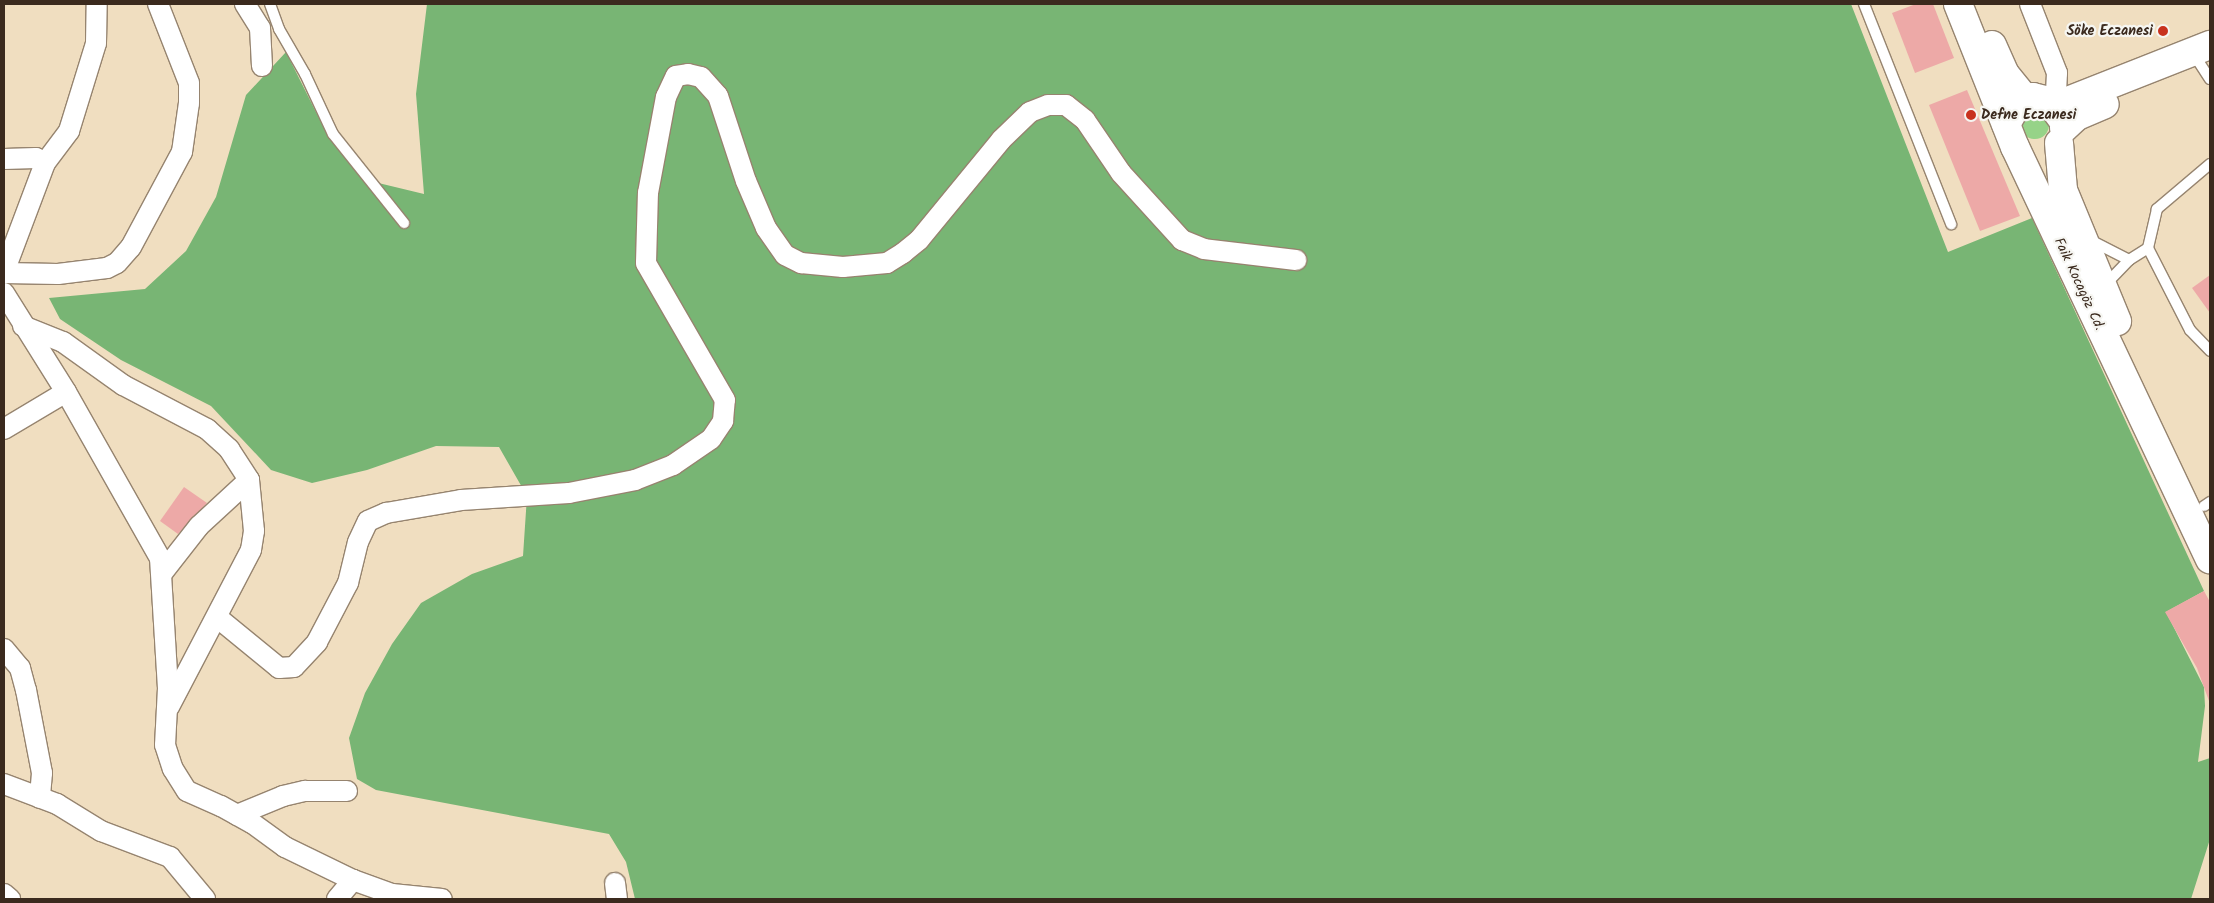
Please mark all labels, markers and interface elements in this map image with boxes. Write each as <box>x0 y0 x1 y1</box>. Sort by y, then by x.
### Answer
place label: Söke Eczanesi <box>2067 23 2153 39</box>
marker: Söke Eczanesi <box>2157 25 2169 37</box>
place label: Defne Eczanesi <box>1981 107 2076 123</box>
marker: Defne Eczanesi <box>1965 109 1977 121</box>
street label: Faik Kocagöz Cd. <box>2050 235 2108 333</box>

